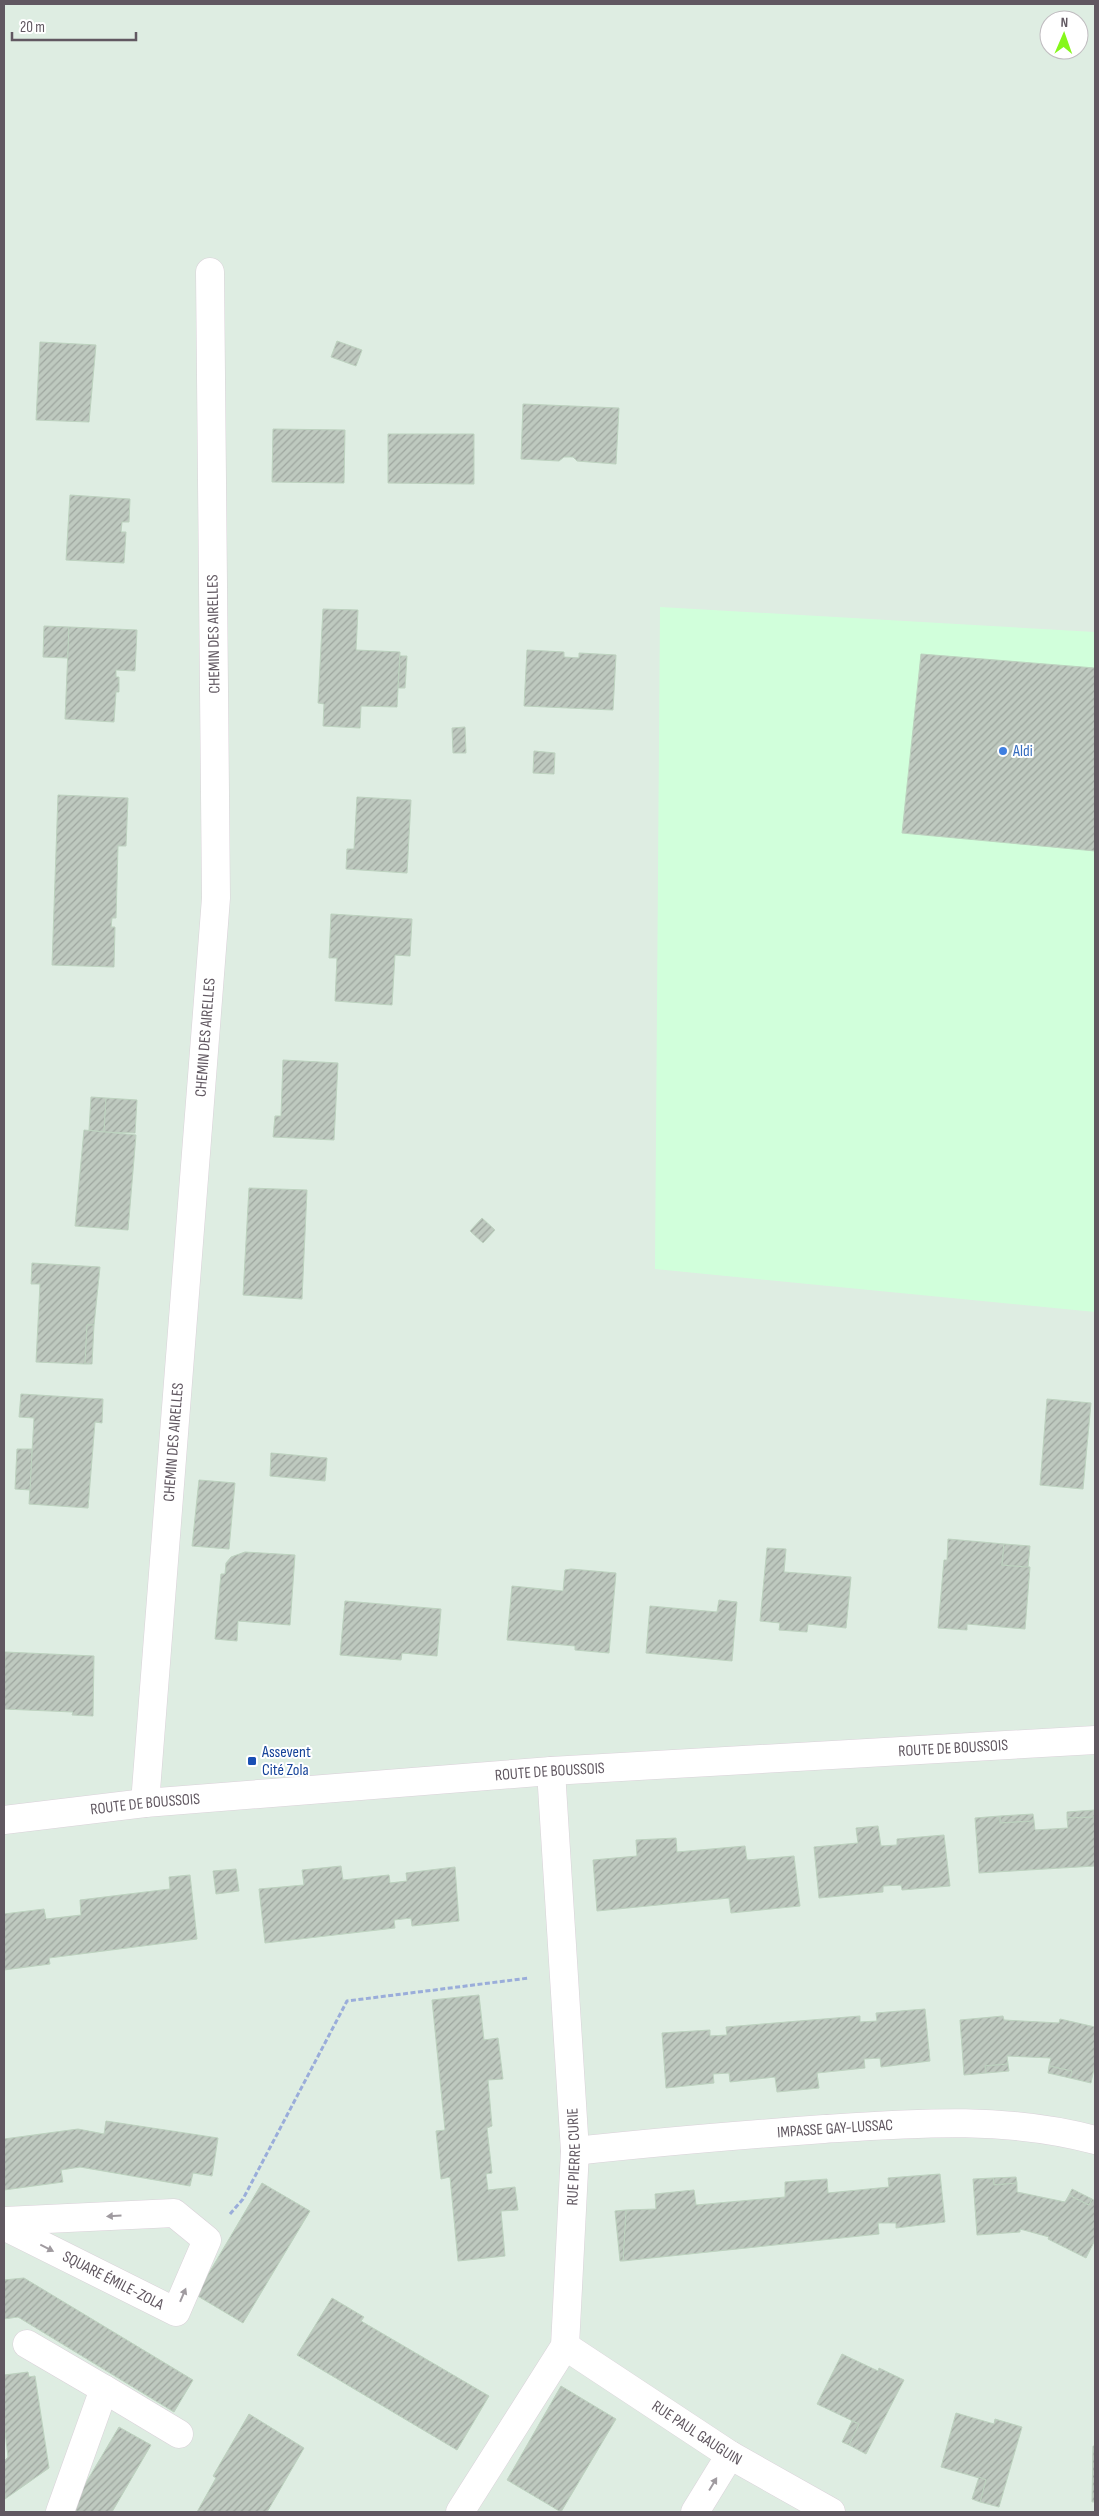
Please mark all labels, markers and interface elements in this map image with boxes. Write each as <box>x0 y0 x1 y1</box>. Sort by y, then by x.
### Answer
scale bar <box>12 10 136 42</box>
north arrow <box>1039 10 1089 60</box>
text: N <box>1060 14 1068 31</box>
text: 20 m <box>20 18 45 37</box>
street label: CHEMIN DES AIRELLES <box>203 574 225 694</box>
place label: Aldi <box>1012 742 1033 761</box>
marker: Aldi <box>997 745 1009 757</box>
street label: CHEMIN DES AIRELLES <box>191 977 219 1098</box>
street label: CHEMIN DES AIRELLES <box>159 1382 187 1502</box>
street label: ROUTE DE BOUSSOIS <box>898 1735 1009 1761</box>
place label: Assevent Cité Zola <box>261 1743 311 1780</box>
marker: Assevent Cité Zola <box>246 1755 258 1767</box>
street label: ROUTE DE BOUSSOIS <box>494 1758 605 1785</box>
street label: ROUTE DE BOUSSOIS <box>89 1789 201 1819</box>
street label: RUE PIERRE CURIE <box>563 2107 585 2206</box>
street label: IMPASSE GAY-LUSSAC <box>776 2115 894 2142</box>
one-way arrow <box>106 2212 122 2220</box>
one-way arrow <box>40 2244 54 2252</box>
street label: SQUARE ÉMILE-ZOLA <box>59 2247 167 2315</box>
one-way arrow <box>179 2288 187 2302</box>
street label: RUE PAUL GAUGUIN <box>648 2397 745 2469</box>
one-way arrow <box>708 2477 717 2490</box>

